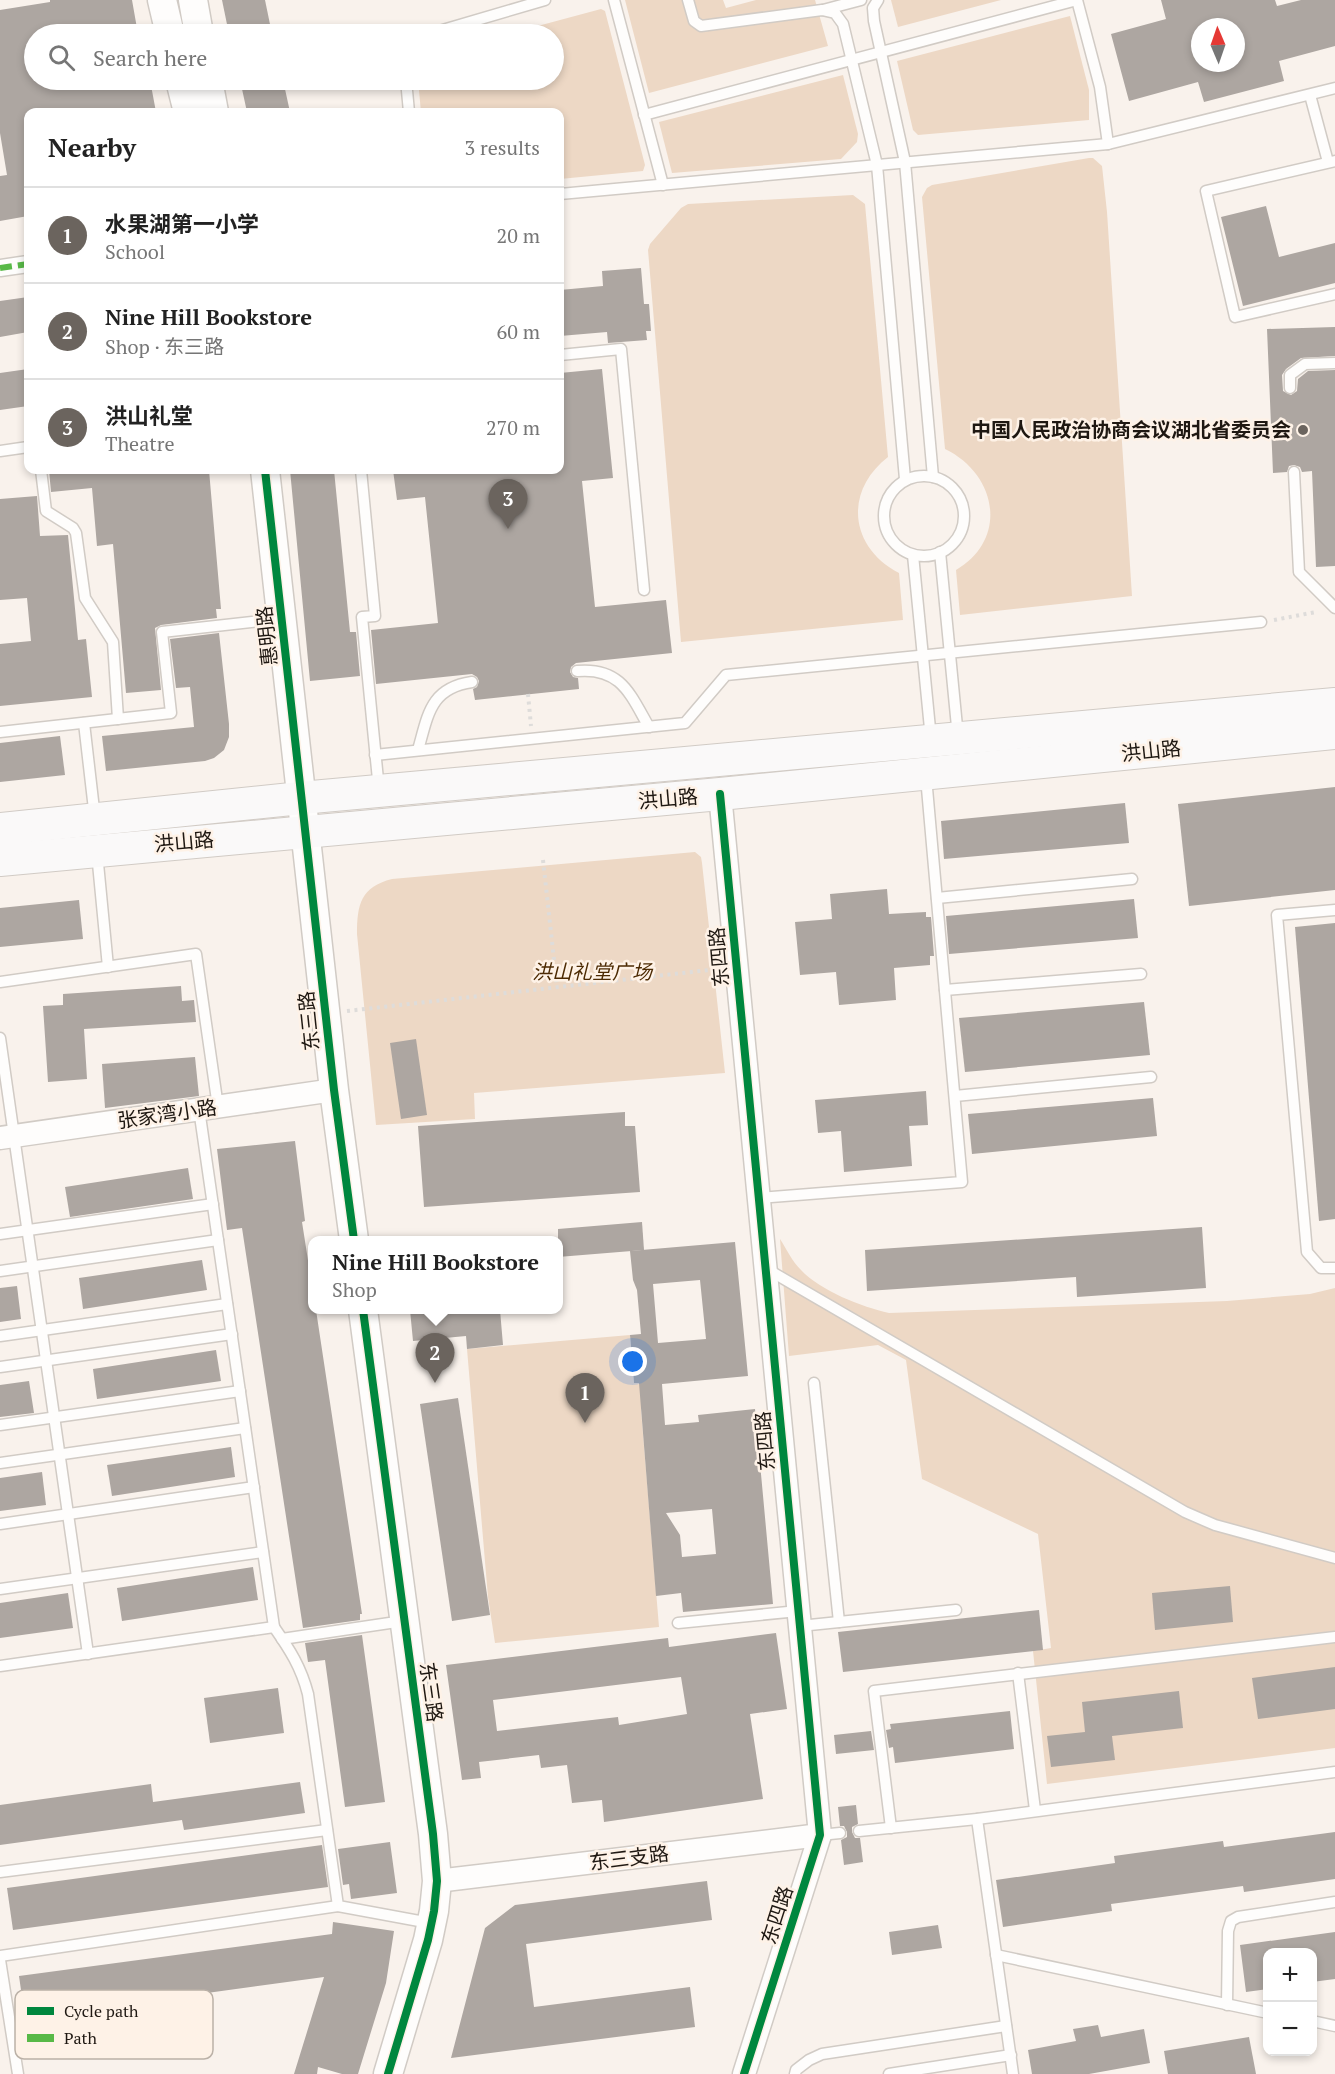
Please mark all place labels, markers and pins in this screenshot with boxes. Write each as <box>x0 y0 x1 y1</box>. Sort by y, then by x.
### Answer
place label: 中国人民政治协商会议湖北省委员会 <box>971 416 1291 443</box>
marker: 中国人民政治协商会议湖北省委员会 <box>1296 423 1310 437</box>
pin: 3 <box>488 480 528 529</box>
pin: 2 <box>416 1334 454 1383</box>
pin: 1 <box>566 1374 604 1423</box>

